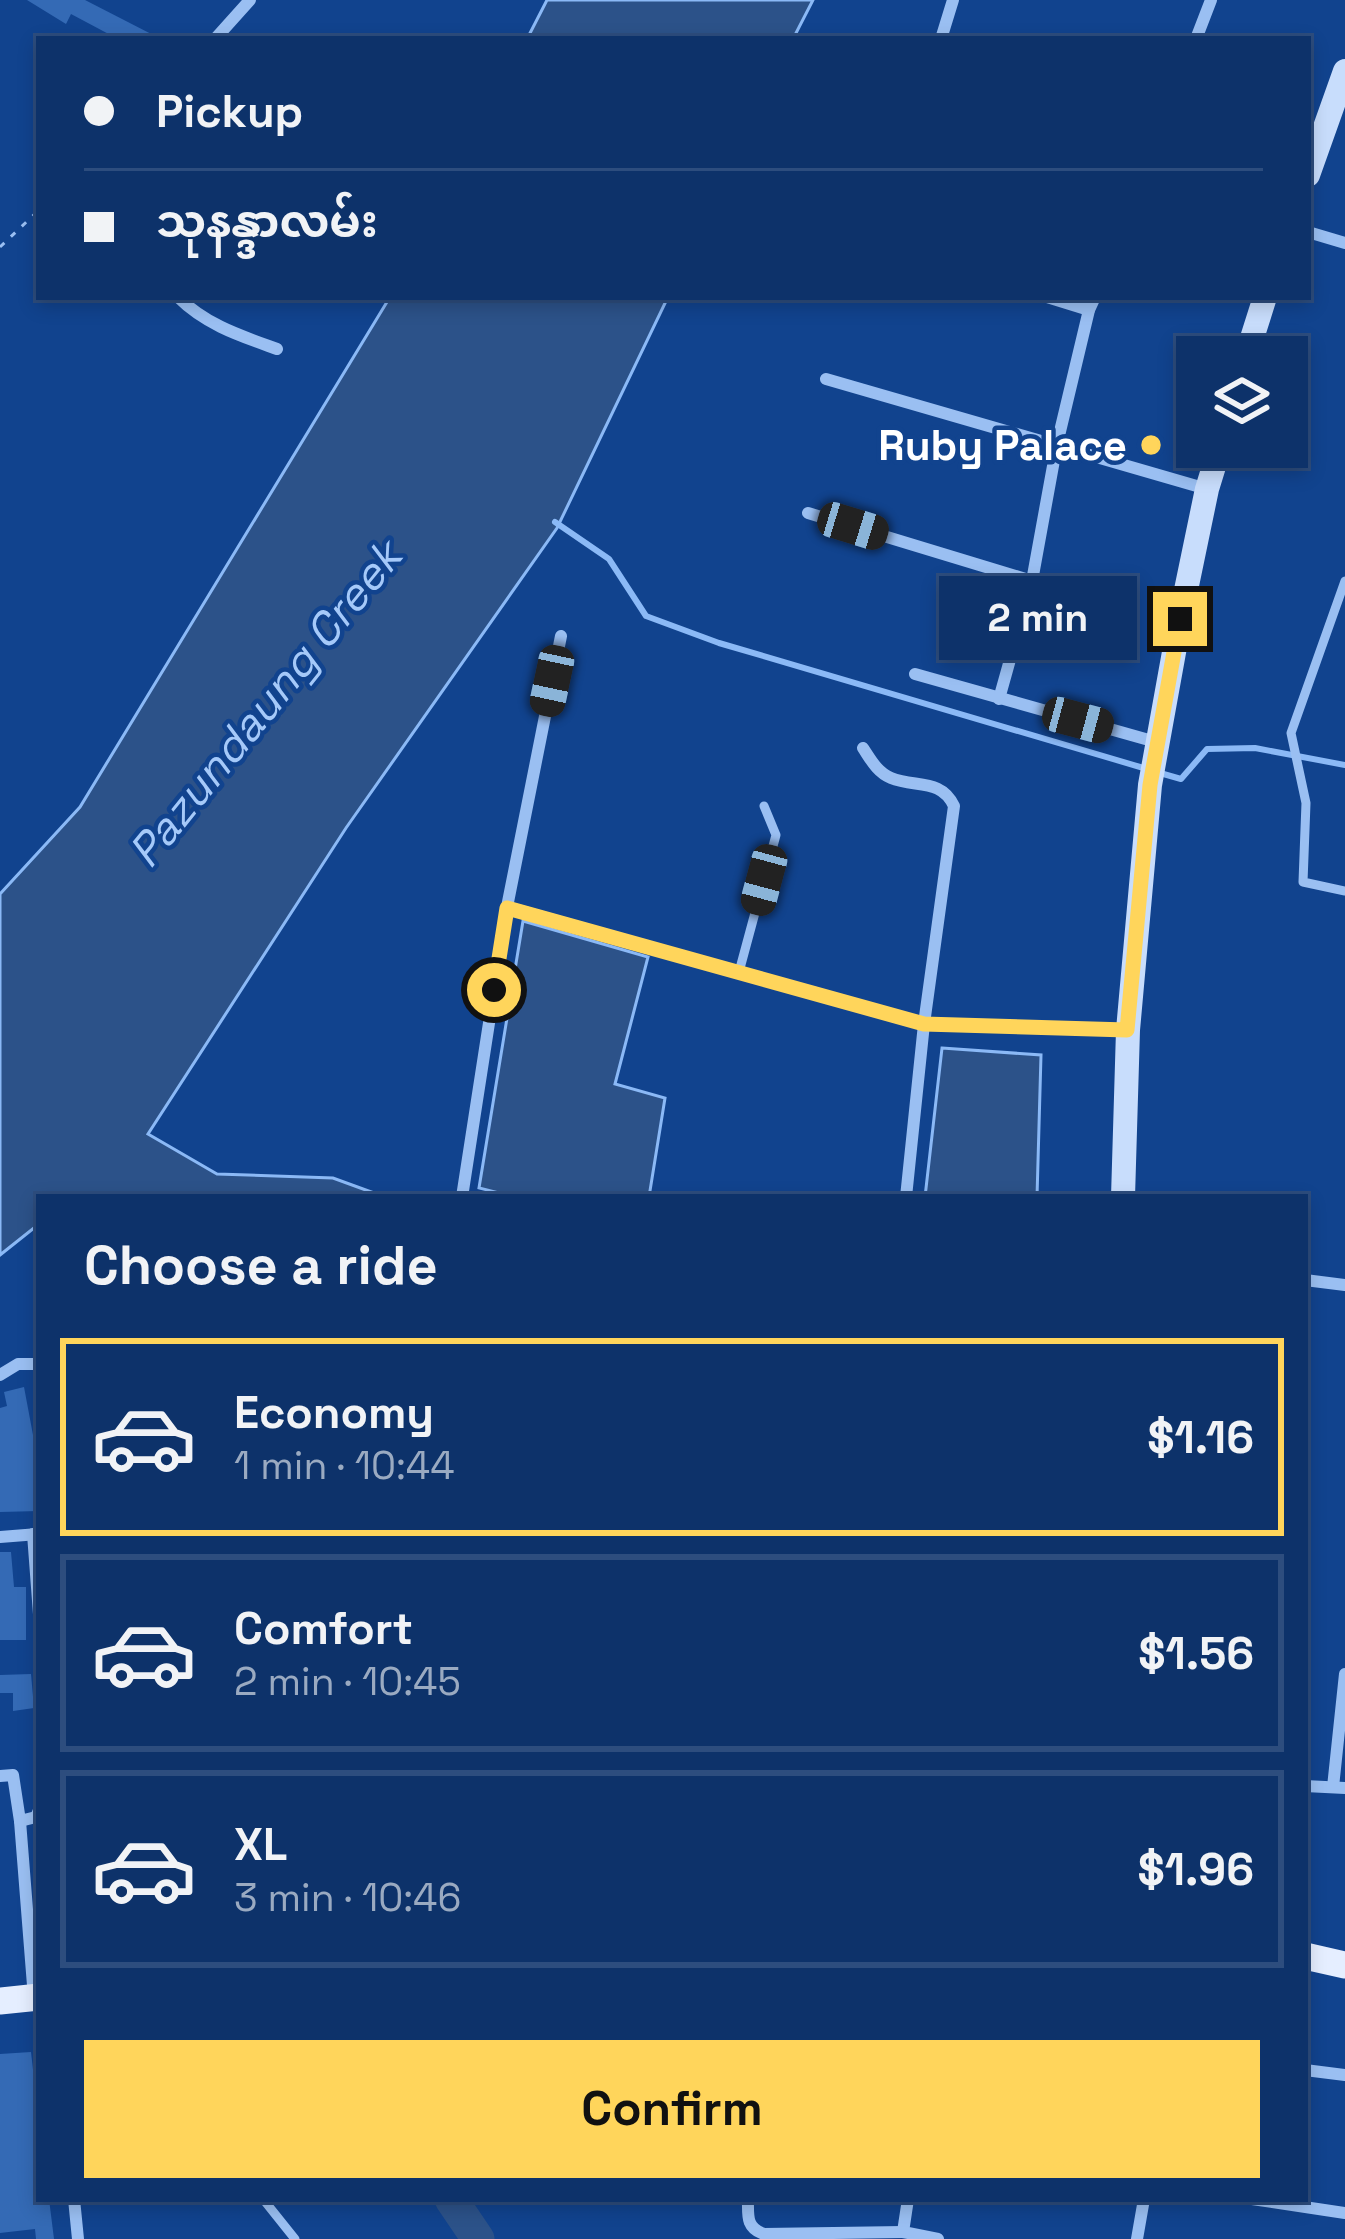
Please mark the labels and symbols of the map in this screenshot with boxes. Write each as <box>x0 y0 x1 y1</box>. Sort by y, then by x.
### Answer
place label: Ruby Palace <box>878 419 1127 472</box>
marker: Ruby Palace <box>1138 432 1164 458</box>
car <box>813 498 893 554</box>
water label: Pazundaung Creek <box>116 526 417 879</box>
callout: 2 min <box>940 577 1138 661</box>
route end <box>1153 592 1207 646</box>
car <box>527 642 577 720</box>
car <box>1039 693 1117 747</box>
car <box>737 841 791 919</box>
route start <box>467 963 521 1017</box>

